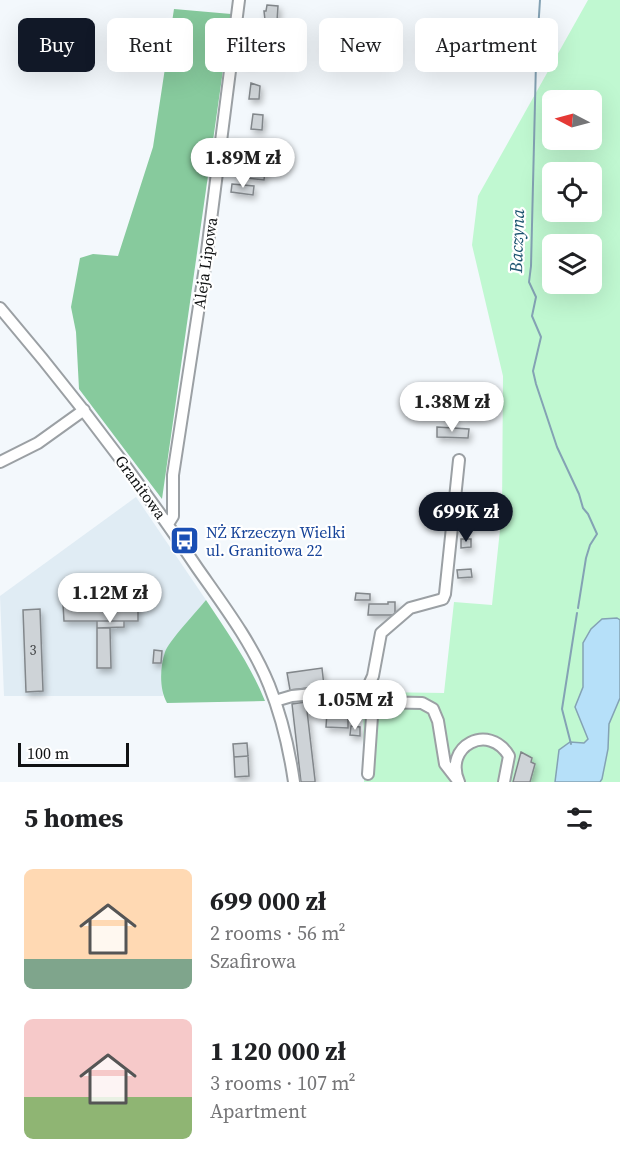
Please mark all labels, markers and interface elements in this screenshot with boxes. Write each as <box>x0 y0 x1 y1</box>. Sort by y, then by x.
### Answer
chip: Buy <box>18 18 95 72</box>
chip: Rent <box>107 18 193 72</box>
chip: Filters <box>205 18 307 72</box>
chip: New <box>319 18 403 72</box>
chip: Apartment <box>415 18 558 72</box>
north arrow <box>542 90 602 150</box>
map controls <box>542 90 602 294</box>
pin: 1.89M zł <box>181 138 305 189</box>
text: 1.89M zł <box>205 143 281 171</box>
button: locate <box>542 162 602 222</box>
water label: Baczyna <box>503 208 530 275</box>
street label: Aleja Lipowa <box>188 215 222 310</box>
button: layers <box>542 234 602 294</box>
pin: 1.38M zł <box>390 382 514 433</box>
text: 1.38M zł <box>414 387 490 415</box>
street label: Granitowa <box>110 451 172 524</box>
pin: 699K zł <box>411 492 521 543</box>
text: 699K zł <box>433 497 499 525</box>
place label: NŻ Krzeczyn Wielki ul. Granitowa 22 <box>206 521 346 561</box>
bus stop icon: NŻ Krzeczyn Wielki ul. Granitowa 22 <box>169 525 201 557</box>
pin: 1.12M zł <box>48 573 172 624</box>
text: 1.12M zł <box>72 578 148 606</box>
house number: 3 <box>30 640 37 660</box>
pin: 1.05M zł <box>293 680 417 731</box>
text: 1.05M zł <box>317 685 393 713</box>
scale bar <box>18 740 129 768</box>
text: 100 m <box>27 742 69 764</box>
text: 5 homes <box>24 800 123 836</box>
icon: filters <box>563 802 596 835</box>
text: 699 000 zł <box>210 883 326 919</box>
icon: home <box>72 893 144 965</box>
text: 2 rooms · 56 m² <box>210 919 346 947</box>
text: Szafirowa <box>210 947 296 975</box>
text: 1 120 000 zł <box>210 1033 346 1069</box>
icon: home <box>72 1043 144 1115</box>
text: 3 rooms · 107 m² <box>210 1069 356 1097</box>
text: Apartment <box>210 1097 307 1125</box>

